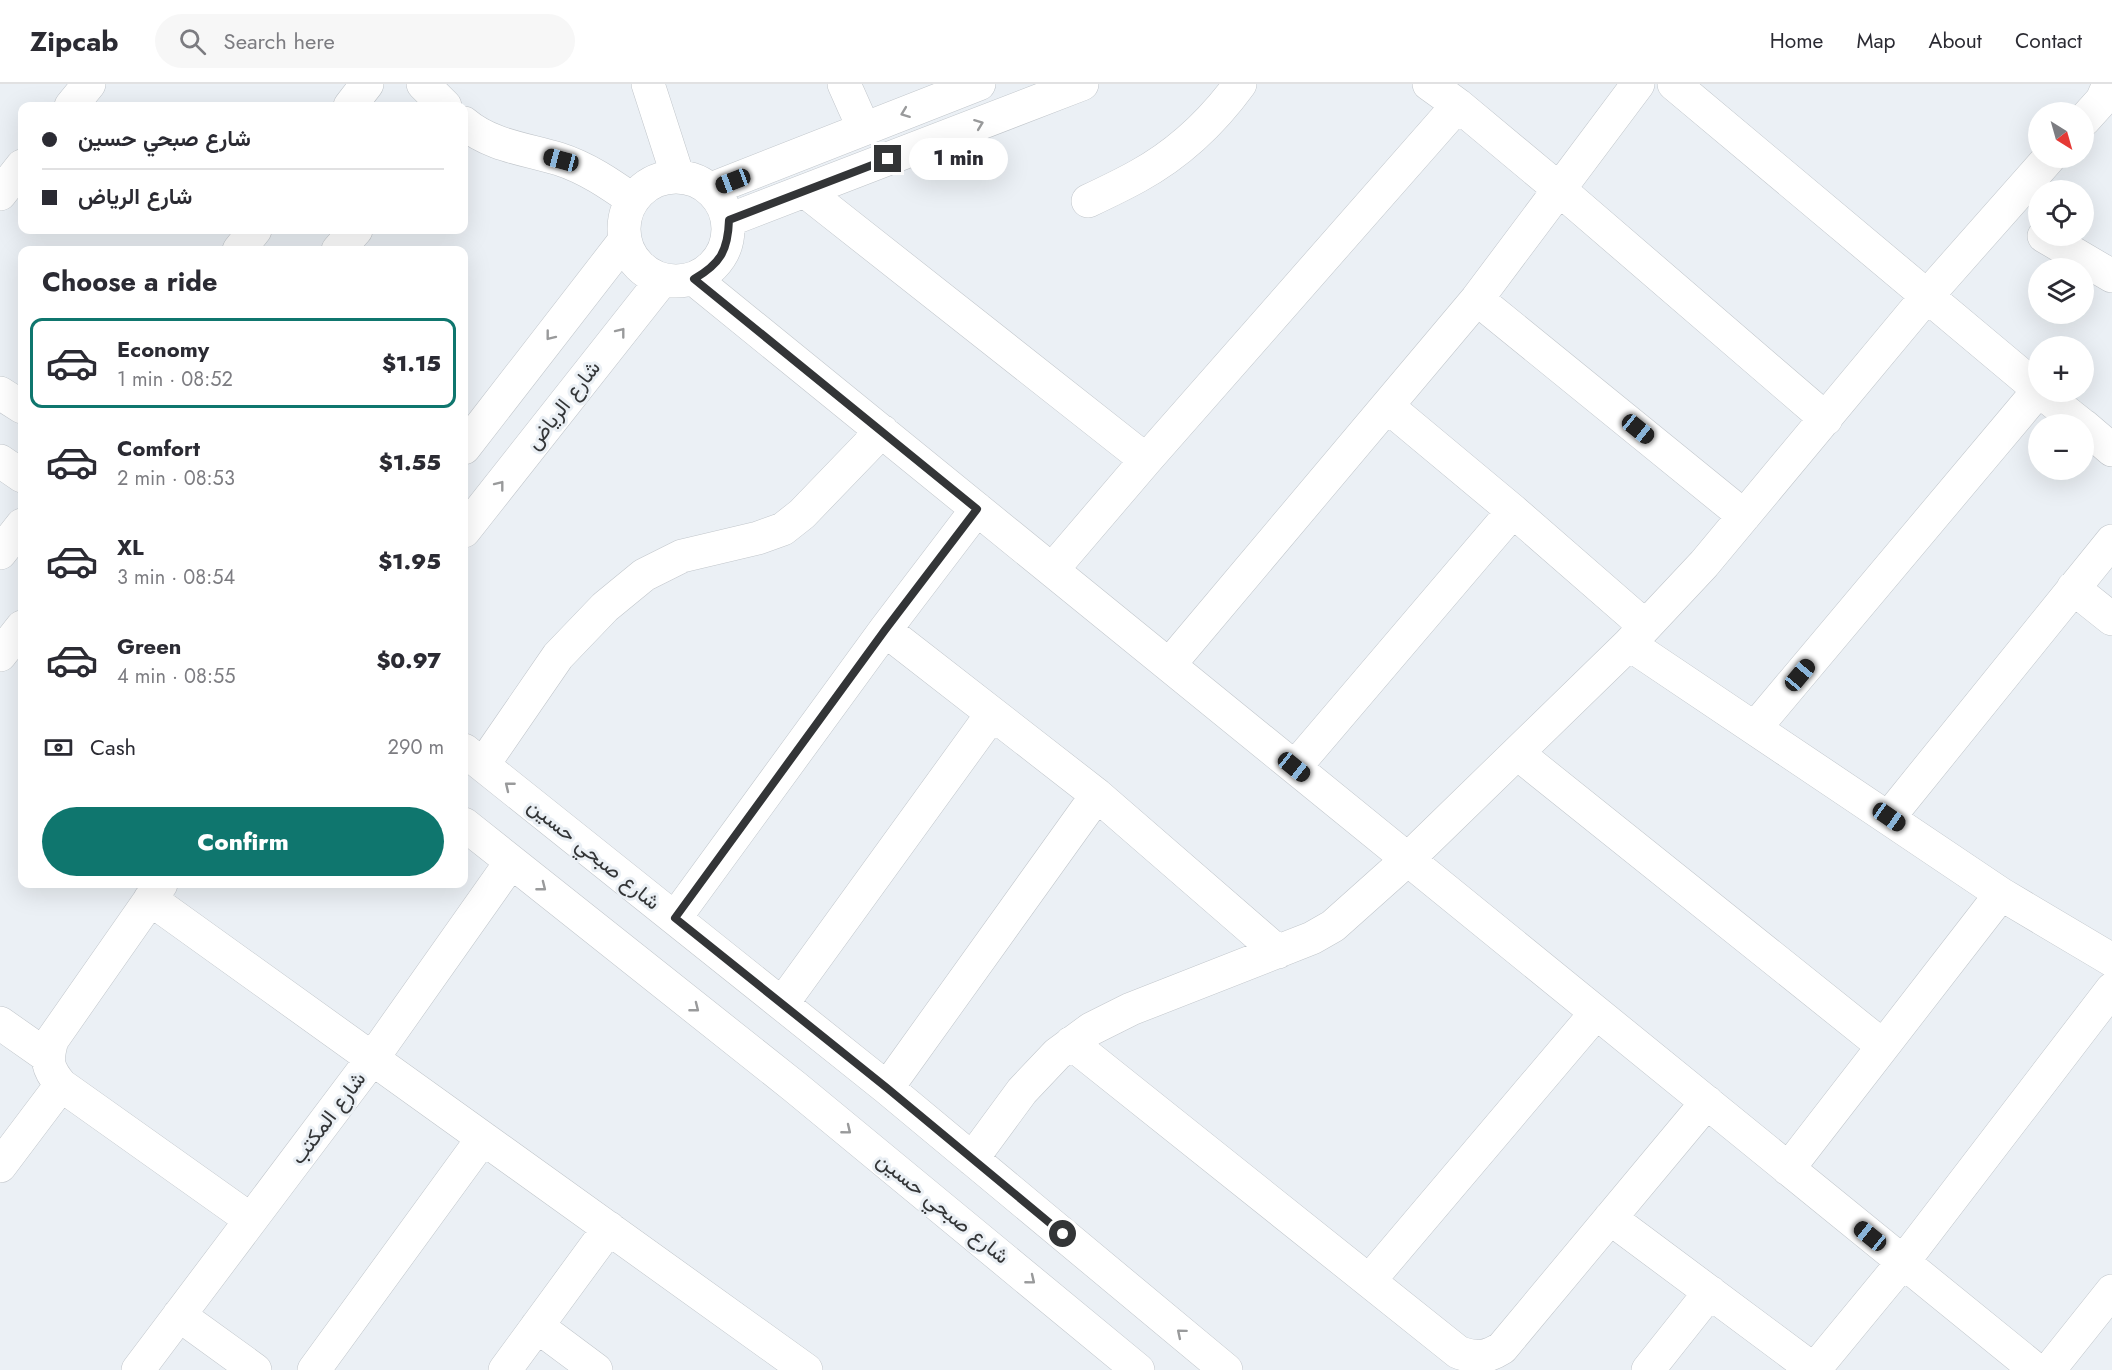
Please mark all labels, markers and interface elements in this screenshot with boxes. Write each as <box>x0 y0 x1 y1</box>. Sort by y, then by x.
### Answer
search box <box>155 14 575 68</box>
text: Zipcab <box>30 21 119 62</box>
icon: search <box>176 25 209 58</box>
text: Search here <box>224 25 335 57</box>
text: Home <box>1770 26 1823 56</box>
text: Map <box>1856 26 1896 56</box>
text: About <box>1929 26 1982 56</box>
text: Contact <box>2015 26 2082 56</box>
north arrow <box>2028 102 2094 168</box>
map controls <box>2028 102 2094 480</box>
one-way arrow <box>900 106 911 118</box>
one-way arrow <box>973 118 984 131</box>
text: شارع صبحي حسين <box>78 122 251 154</box>
callout: 1 min <box>909 138 1008 180</box>
text: 1 min <box>933 144 984 173</box>
route end <box>874 145 901 172</box>
car <box>541 147 581 173</box>
car <box>713 166 753 196</box>
text: شارع الرياض <box>78 180 192 212</box>
button: locate <box>2028 180 2094 246</box>
button: layers <box>2028 258 2094 324</box>
text: Choose a ride <box>42 262 217 301</box>
one-way arrow <box>613 328 624 339</box>
one-way arrow <box>547 329 558 340</box>
text: Economy <box>117 333 209 365</box>
icon: car <box>45 336 99 390</box>
button: + <box>2028 336 2094 402</box>
text: $1.15 <box>382 347 441 379</box>
street label: شارع الرياض <box>519 354 607 456</box>
text: 1 min · 08:52 <box>117 365 233 394</box>
car <box>1618 411 1658 447</box>
button: − <box>2028 414 2094 480</box>
text: Comfort <box>117 432 200 464</box>
icon: car <box>45 435 99 489</box>
text: $1.55 <box>379 446 441 478</box>
text: 2 min · 08:53 <box>117 464 235 493</box>
one-way arrow <box>492 481 503 492</box>
text: XL <box>117 531 144 563</box>
icon: car <box>45 534 99 588</box>
text: $1.95 <box>378 545 441 577</box>
text: 3 min · 08:54 <box>117 563 235 592</box>
text: Green <box>117 630 181 662</box>
icon: car <box>45 633 99 687</box>
text: $0.97 <box>376 644 441 676</box>
car <box>1782 655 1818 695</box>
text: 4 min · 08:55 <box>117 662 235 691</box>
icon: cash <box>42 731 75 764</box>
text: Cash <box>90 731 136 763</box>
text: 290 m <box>388 733 444 762</box>
car <box>1274 749 1314 785</box>
one-way arrow <box>504 782 515 793</box>
street label: شارع صبحي حسين <box>520 791 667 918</box>
car <box>1869 799 1909 835</box>
button: Confirm <box>42 807 444 876</box>
one-way arrow <box>535 879 546 890</box>
one-way arrow <box>688 1001 699 1012</box>
street label: شارع المكتب <box>283 1065 373 1171</box>
one-way arrow <box>840 1123 851 1134</box>
street label: شارع صبحي حسين <box>869 1145 1016 1272</box>
car <box>1850 1218 1890 1254</box>
route start <box>1049 1220 1076 1247</box>
one-way arrow <box>1024 1273 1035 1284</box>
one-way arrow <box>1177 1329 1188 1340</box>

